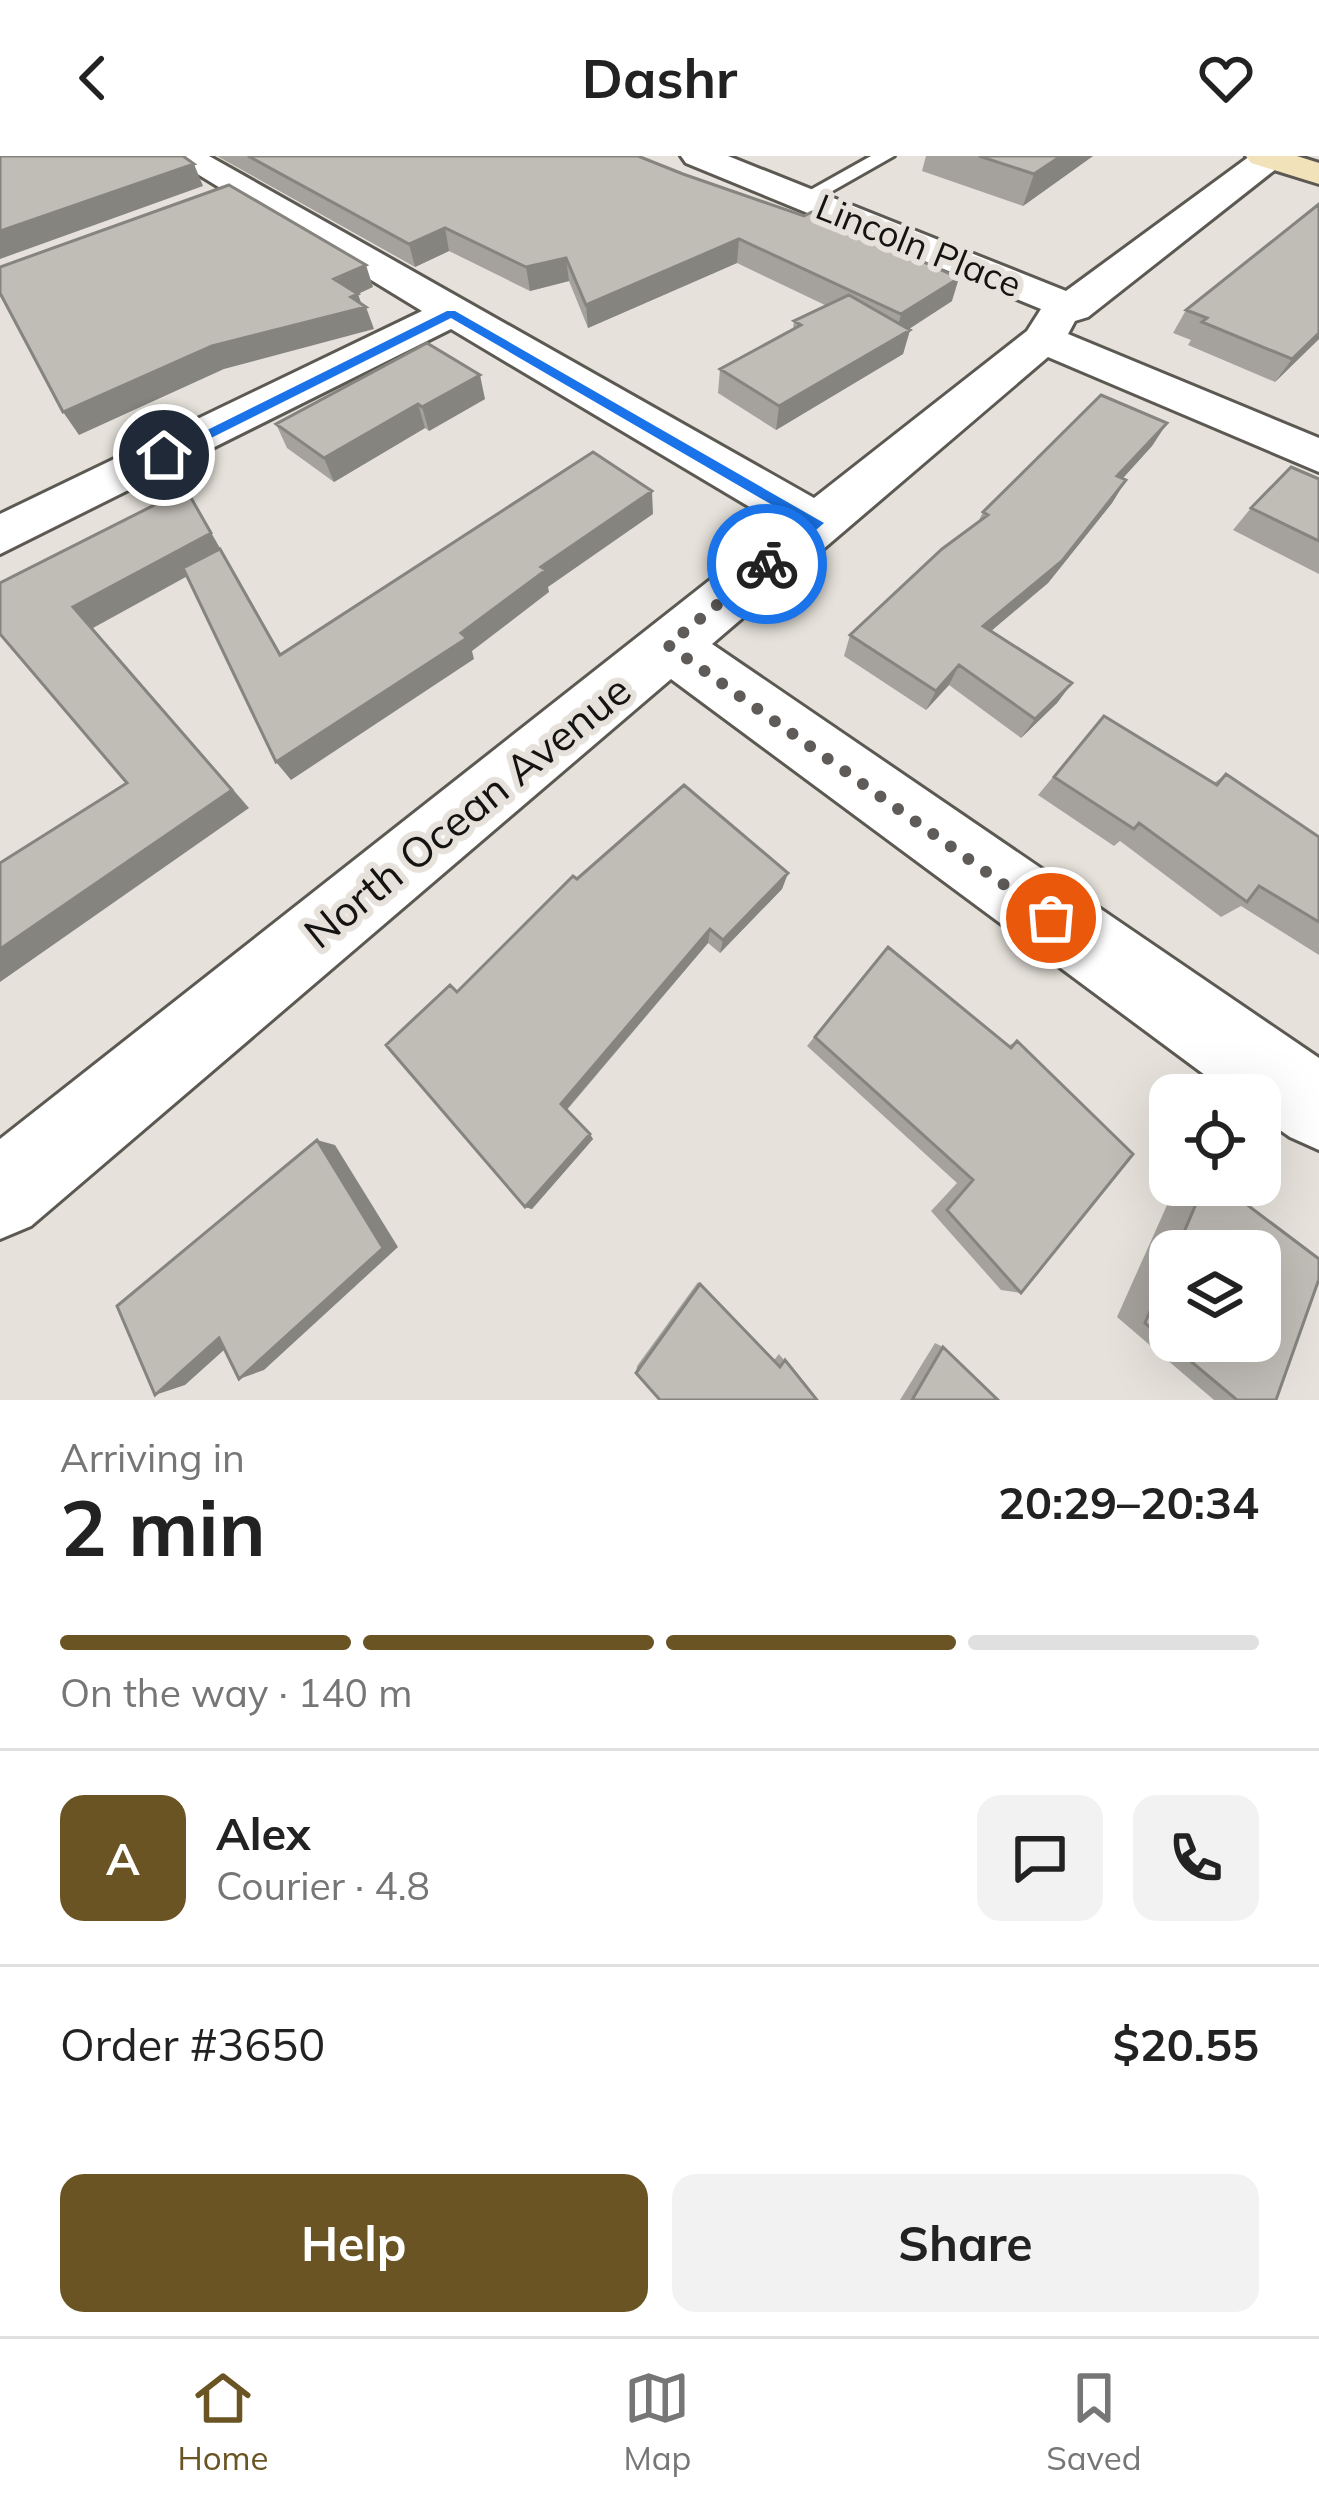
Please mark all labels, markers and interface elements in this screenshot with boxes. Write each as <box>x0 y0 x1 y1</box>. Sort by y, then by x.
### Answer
text: Dashr <box>582 44 737 112</box>
icon: back <box>60 45 126 111</box>
icon: heart <box>1193 45 1259 111</box>
street label: Lincoln Place <box>810 183 1028 307</box>
pin <box>113 404 215 506</box>
icon: home <box>131 422 197 488</box>
courier <box>707 504 827 624</box>
icon: bike <box>734 531 800 597</box>
street label: North Ocean Avenue <box>293 663 641 959</box>
pin <box>1000 867 1102 969</box>
icon: bag <box>1018 885 1084 951</box>
map controls <box>1149 1074 1281 1362</box>
button: locate <box>1149 1074 1281 1206</box>
button: layers <box>1149 1230 1281 1362</box>
text: Arriving in <box>60 1433 245 1482</box>
text: 20:29–20:34 <box>998 1474 1259 1530</box>
text: 2 min <box>60 1478 266 1576</box>
text: On the way · 140 m <box>60 1668 412 1717</box>
button: chat <box>977 1795 1103 1921</box>
button: phone <box>1133 1795 1259 1921</box>
text: Alex <box>216 1805 311 1861</box>
text: A <box>106 1830 140 1886</box>
text: Courier · 4.8 <box>216 1861 430 1910</box>
text: Order #3650 <box>60 2016 325 2072</box>
text: $20.55 <box>1113 2016 1259 2072</box>
button: Help <box>60 2174 648 2312</box>
button: Share <box>672 2174 1259 2312</box>
tab: Home <box>177 2365 269 2478</box>
tab: Map <box>623 2365 691 2478</box>
tab: Saved <box>1046 2365 1142 2478</box>

